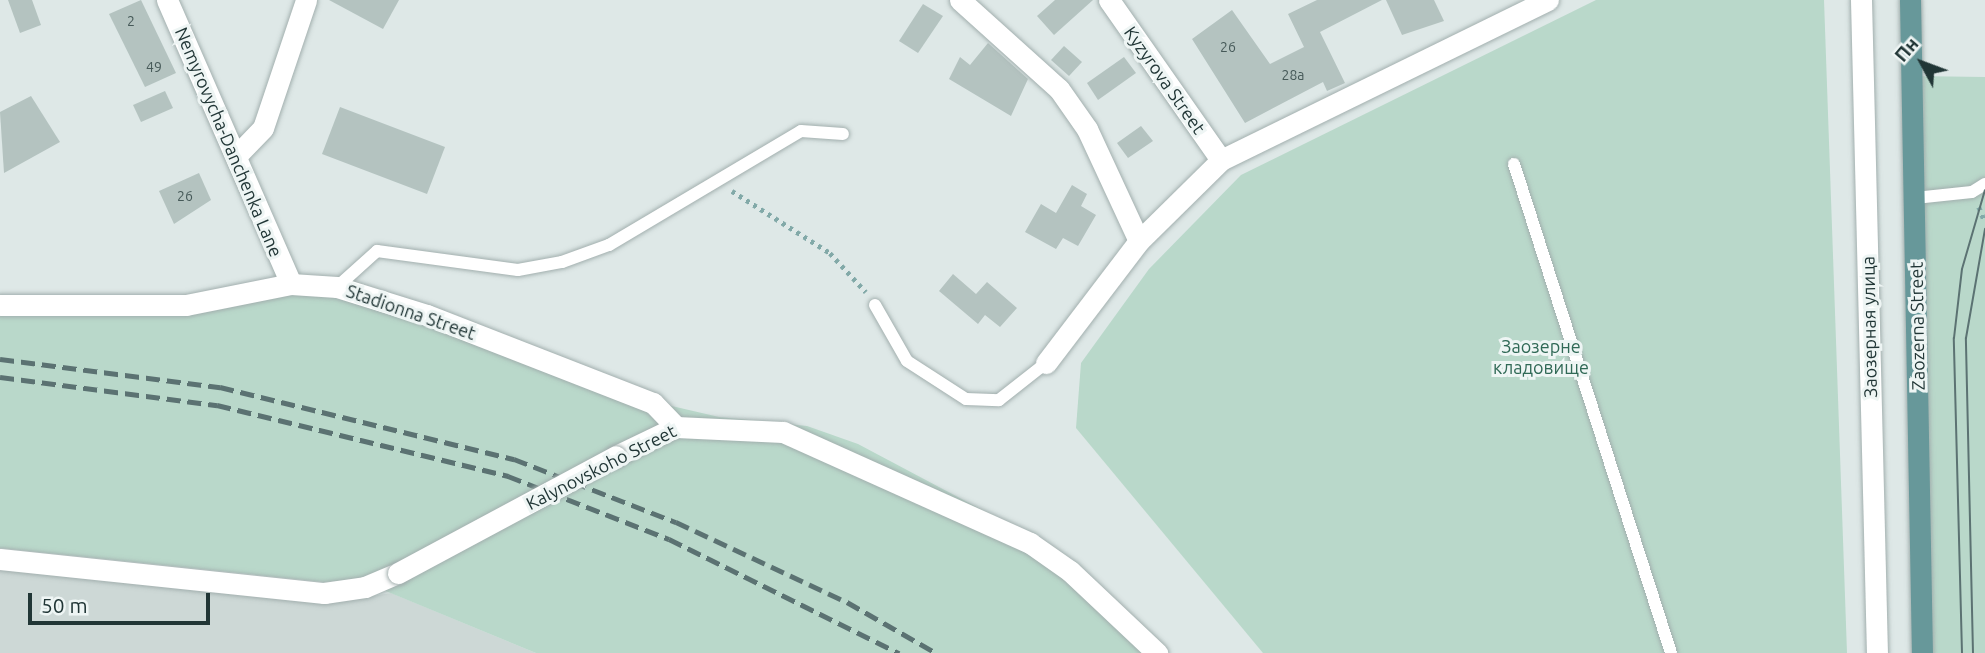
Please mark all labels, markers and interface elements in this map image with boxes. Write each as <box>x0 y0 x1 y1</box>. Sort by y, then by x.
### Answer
house number: 2 <box>127 13 135 29</box>
street label: Kyzyrova Street <box>1120 22 1210 138</box>
street label: Nemyrovycha-Danchenka Lane <box>171 24 287 260</box>
north arrow <box>1887 28 1957 98</box>
text: Пн <box>1890 33 1923 66</box>
house number: 26 <box>1220 39 1236 55</box>
house number: 49 <box>146 59 162 75</box>
house number: 28а <box>1282 67 1304 83</box>
house number: 26 <box>177 188 193 204</box>
street label: Заозерная улица <box>1857 256 1881 398</box>
street label: Zaozerna Street <box>1905 262 1929 390</box>
street label: Stadionna Street <box>343 280 479 344</box>
park label: Заозерне кладовище <box>1493 336 1589 378</box>
street label: Kalynovskoho Street <box>522 420 680 514</box>
scale bar <box>32 580 214 624</box>
text: 50 m <box>41 593 88 617</box>

